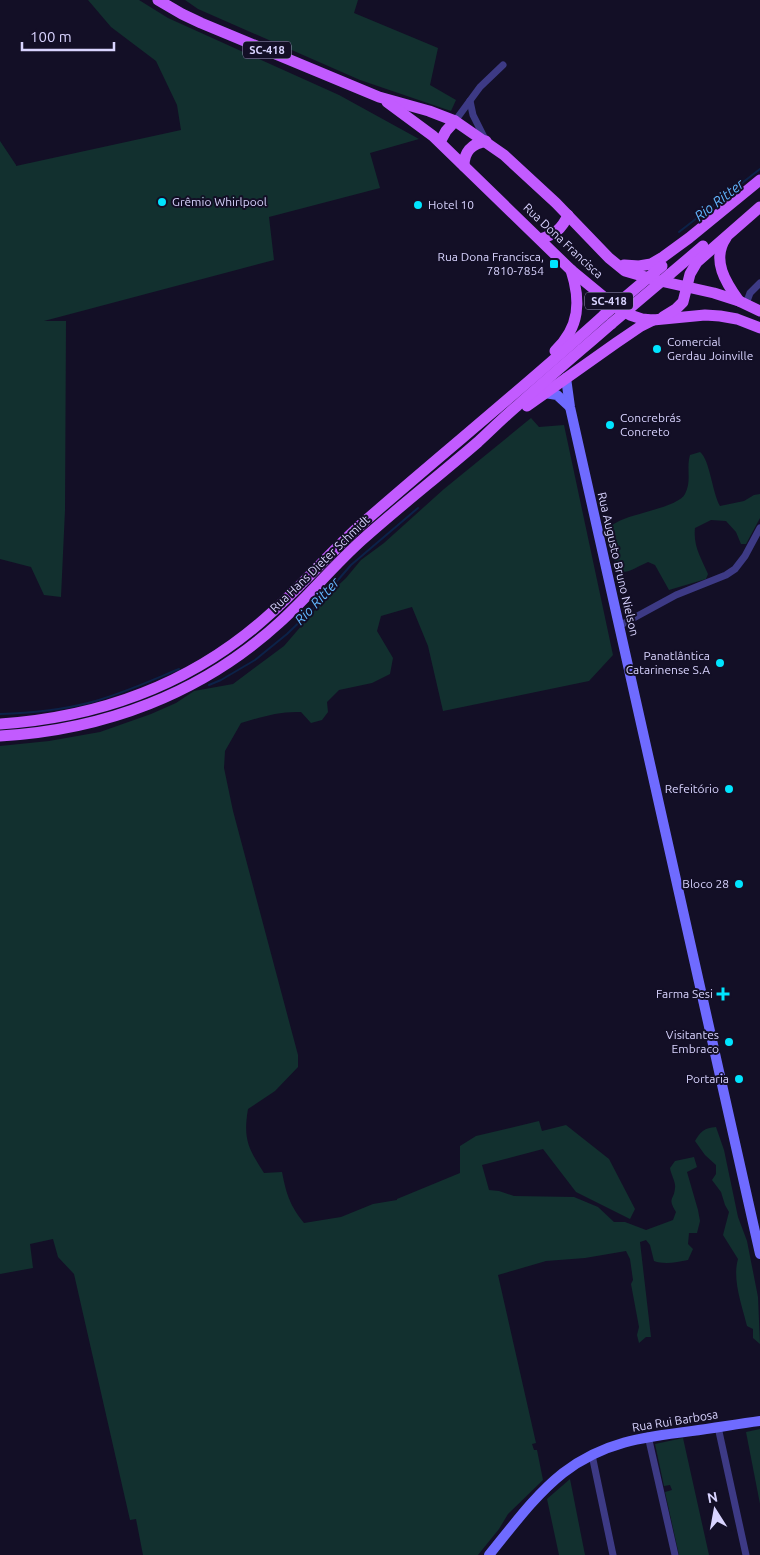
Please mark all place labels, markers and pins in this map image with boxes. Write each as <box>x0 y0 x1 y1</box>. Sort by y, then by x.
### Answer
place label: Grêmio Whirlpool <box>172 195 267 208</box>
marker: Grêmio Whirlpool <box>156 196 168 208</box>
place label: Hotel 10 <box>428 198 474 211</box>
marker: Hotel 10 <box>412 199 424 211</box>
place label: Rua Dona Francisca, 7810-7854 <box>437 250 544 277</box>
marker: Rua Dona Francisca, 7810-7854 <box>548 258 560 270</box>
place label: Comercial Gerdau Joinville <box>667 335 753 362</box>
marker: Comercial Gerdau Joinville <box>651 343 663 355</box>
place label: Concrebrás Concreto <box>620 411 681 438</box>
marker: Concrebrás Concreto <box>604 419 616 431</box>
place label: Panatlântica Catarinense S.A <box>626 649 710 676</box>
marker: Panatlântica Catarinense S.A <box>714 657 726 669</box>
place label: Refeitório <box>665 782 719 795</box>
marker: Refeitório <box>723 783 735 795</box>
place label: Bloco 28 <box>682 877 729 890</box>
marker: Bloco 28 <box>733 878 745 890</box>
place label: Farma Sesi <box>656 987 713 1000</box>
marker: Farma Sesi <box>717 988 729 1000</box>
place label: Visitantes Embraco <box>666 1028 719 1055</box>
marker: Visitantes Embraco <box>723 1036 735 1048</box>
place label: Portaria <box>686 1072 729 1085</box>
marker: Portaria <box>733 1073 745 1085</box>

